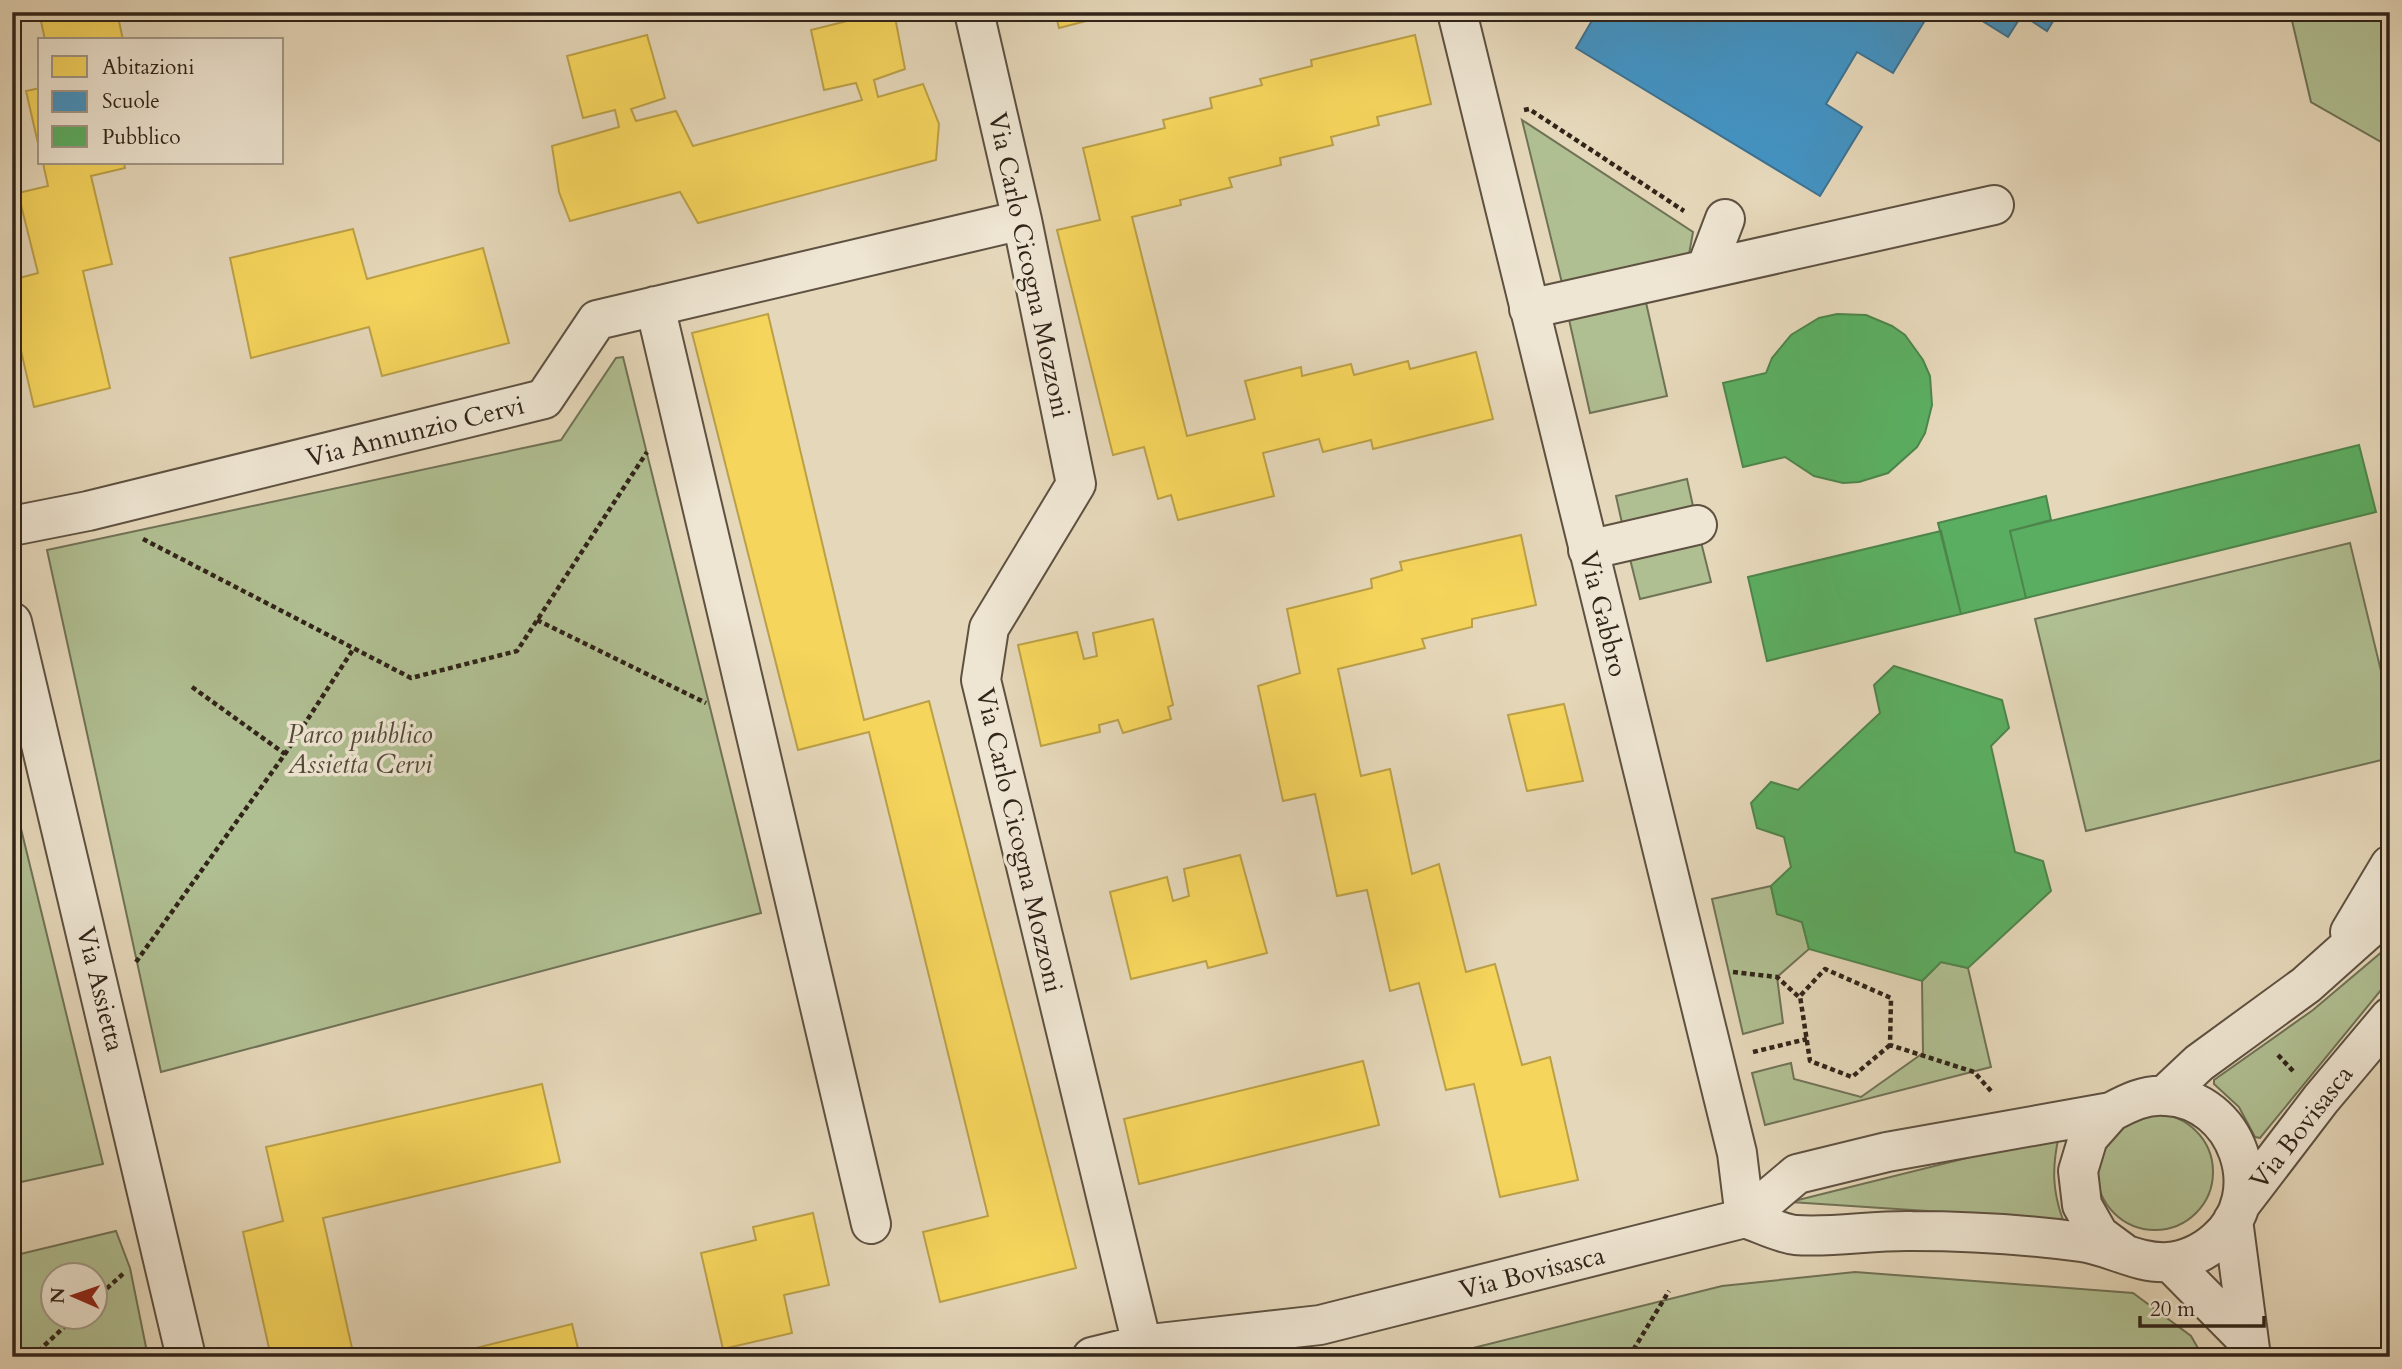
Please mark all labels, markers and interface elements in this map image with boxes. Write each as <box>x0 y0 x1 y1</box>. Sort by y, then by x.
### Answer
legend <box>38 38 284 164</box>
text: Abitazioni <box>102 53 194 82</box>
text: Scuole <box>102 87 160 116</box>
street label: Via Carlo Cicogna Mozzoni <box>980 109 1079 421</box>
text: Pubblico <box>102 123 181 152</box>
street label: Via Annunzio Cervi <box>303 387 528 475</box>
street label: Via Gabbro <box>1571 548 1636 680</box>
street label: Via Carlo Cicogna Mozzoni <box>967 684 1072 996</box>
park label: Parco pubblico Assietta Cervi <box>287 717 433 782</box>
street label: Via Assietta <box>68 923 133 1055</box>
street label: Via Bovisasca <box>2242 1058 2361 1197</box>
street label: Via Bovisasca <box>1456 1238 1608 1307</box>
north arrow <box>38 1260 108 1330</box>
scale bar <box>2140 1285 2264 1329</box>
text: N <box>45 1286 71 1304</box>
text: 20 m <box>2150 1295 2195 1324</box>

